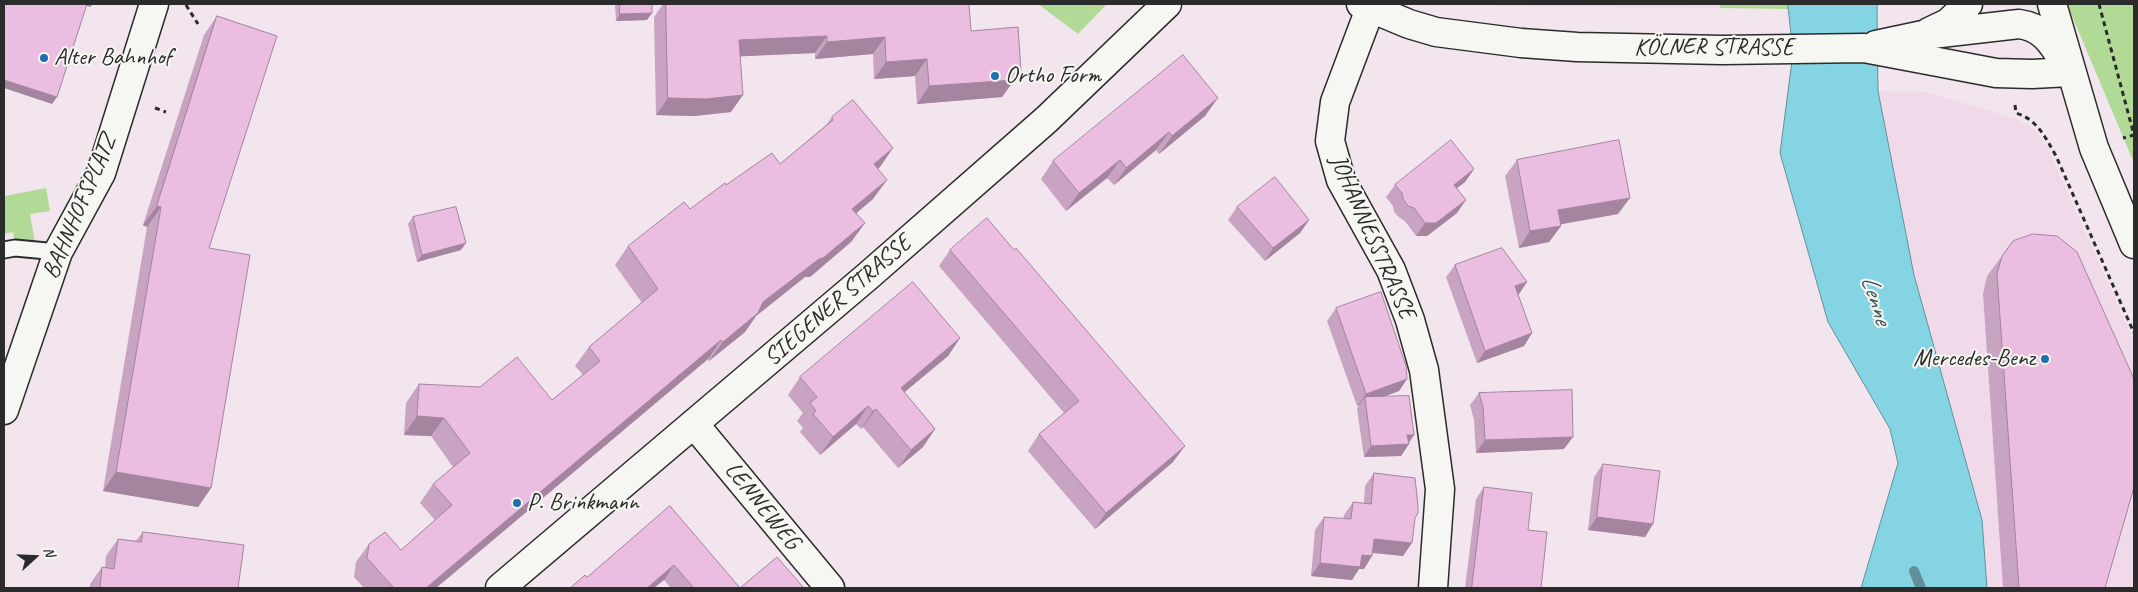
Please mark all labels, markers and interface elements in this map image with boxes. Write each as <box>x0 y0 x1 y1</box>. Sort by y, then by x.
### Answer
street label: KÖLNER STRASSE <box>1634 34 1794 62</box>
place label: Alter Bahnhof <box>54 44 172 72</box>
marker: Alter Bahnhof <box>38 52 50 64</box>
place label: Ortho Form <box>1005 62 1101 90</box>
marker: Ortho Form <box>989 70 1001 82</box>
street label: BAHNHOFSPLATZ <box>37 131 123 283</box>
street label: JOHANNESSTRASSE <box>1323 150 1421 324</box>
street label: SIEGENER STRASSE <box>759 229 917 373</box>
water label: Lenne <box>1853 272 1897 328</box>
place label: Mercedes-Benz <box>1913 345 2035 373</box>
marker: Mercedes-Benz <box>2039 353 2051 365</box>
street label: LENNEWEG <box>718 456 806 556</box>
place label: P. Brinkmann <box>527 489 639 517</box>
marker: P. Brinkmann <box>511 497 523 509</box>
north arrow <box>10 532 60 582</box>
text: N <box>40 545 59 559</box>

